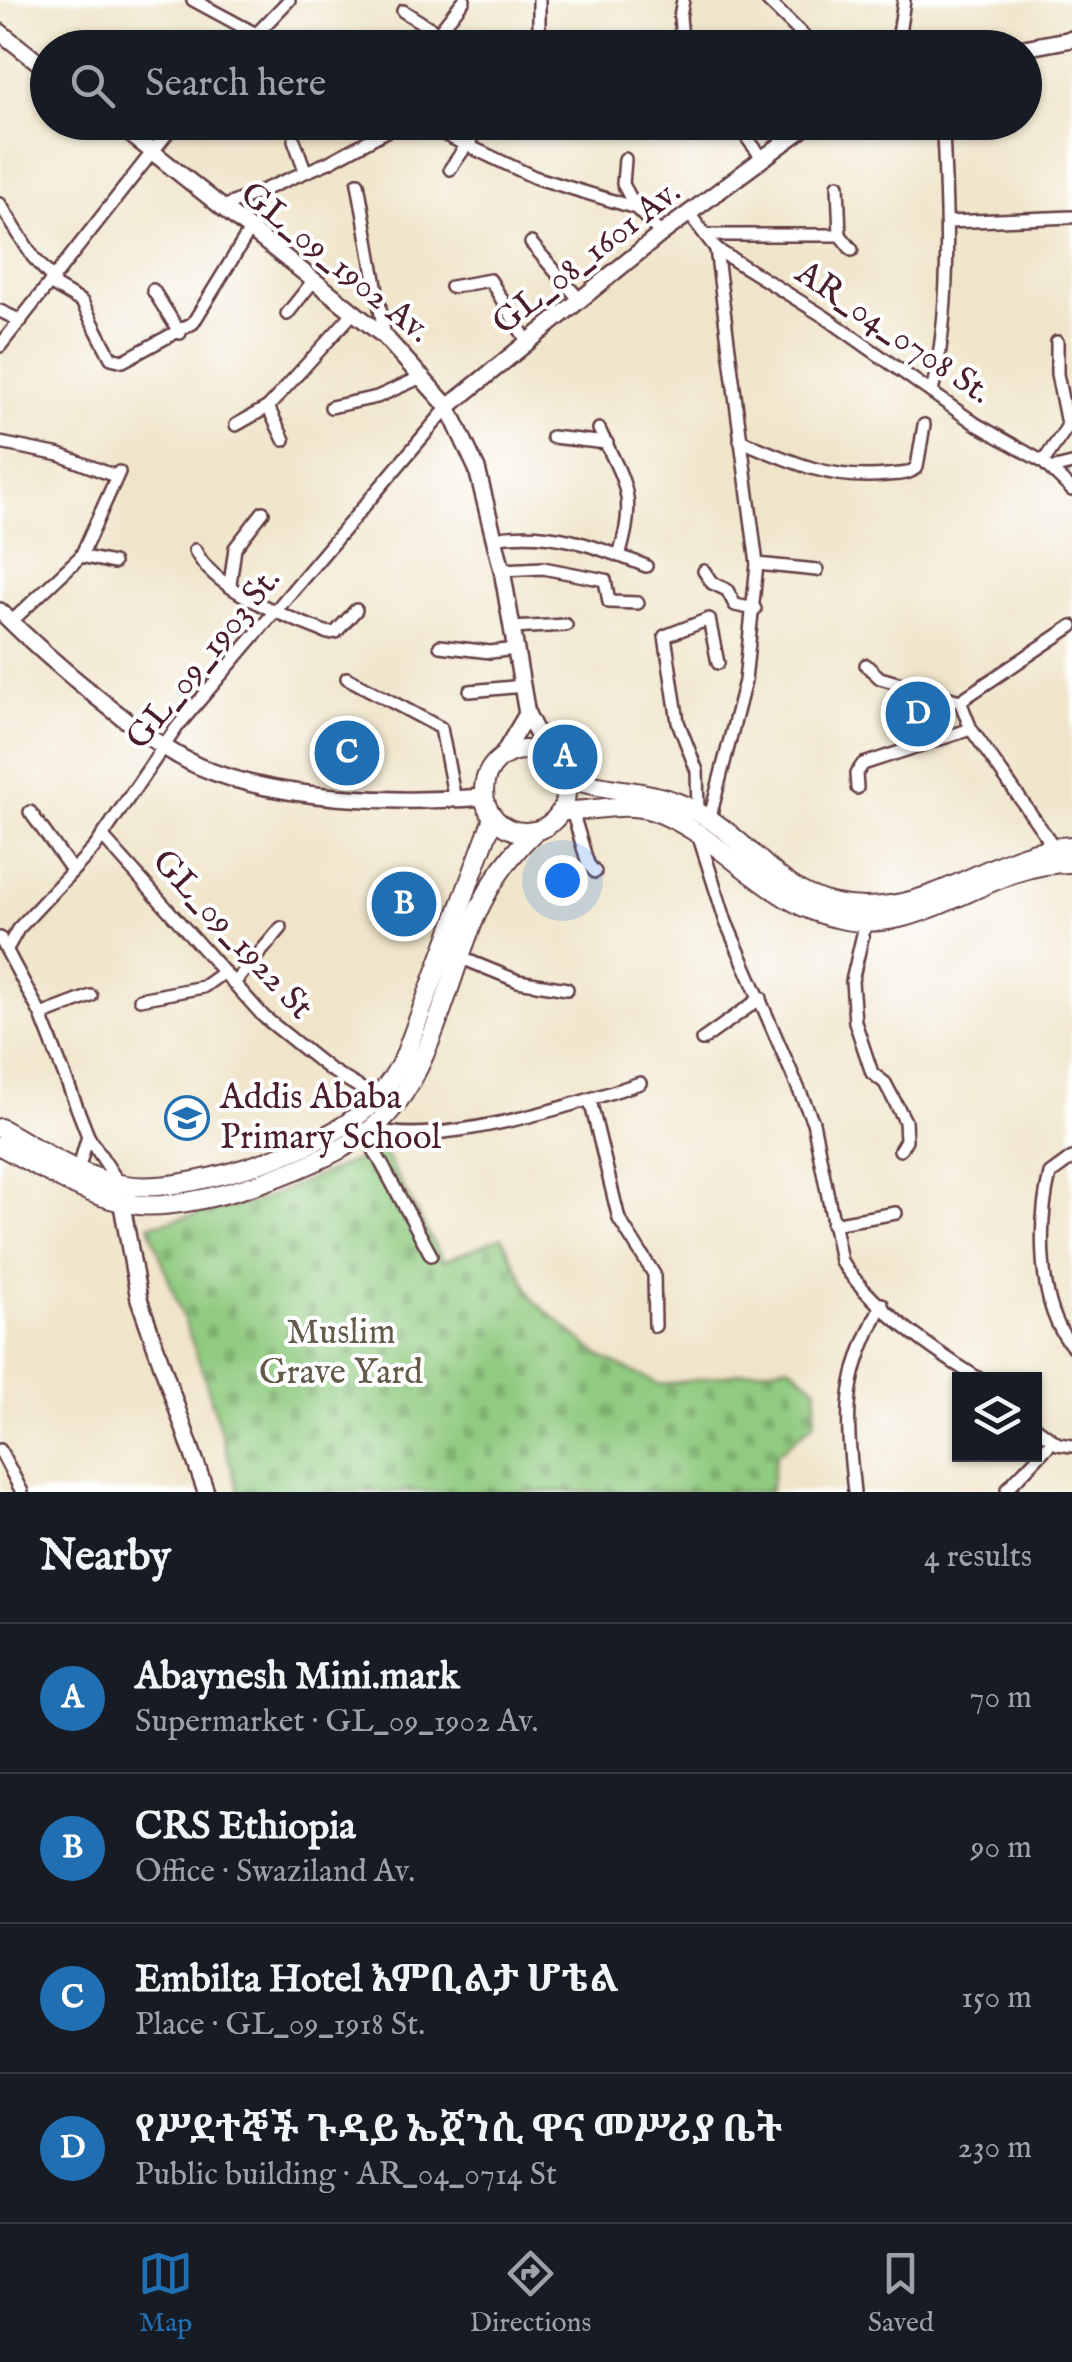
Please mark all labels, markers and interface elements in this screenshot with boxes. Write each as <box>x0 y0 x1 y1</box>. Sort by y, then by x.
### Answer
search box <box>30 30 1042 140</box>
icon: search <box>65 58 120 113</box>
text: Search here <box>145 61 326 109</box>
street label: GL_08_1601 Av. <box>484 170 690 346</box>
street label: GL_09_1902 Av. <box>230 172 440 354</box>
street label: AR_04_0708 St. <box>785 250 1000 415</box>
street label: GL_09_1903 St. <box>117 559 291 759</box>
pin: D <box>886 676 950 752</box>
pin: C <box>314 716 380 790</box>
pin: A <box>532 720 598 794</box>
street label: GL_09_1922 St <box>142 840 322 1030</box>
your location <box>537 855 588 906</box>
pin: B <box>372 866 436 942</box>
place label: Addis Ababa Primary School <box>219 1076 441 1161</box>
school or university icon: Addis Ababa Primary School <box>164 1095 210 1141</box>
park label: Muslim Grave Yard <box>259 1311 423 1396</box>
map controls <box>952 1372 1042 1462</box>
button: layers <box>952 1372 1042 1462</box>
text: Nearby <box>40 1531 171 1584</box>
text: 4 results <box>924 1537 1032 1578</box>
text: Abaynesh Mini.mark <box>135 1654 460 1702</box>
text: A <box>62 1678 83 1719</box>
text: 70 m <box>970 1678 1032 1719</box>
text: Supermarket · GL_09_1902 Av. <box>135 1702 538 1743</box>
text: CRS Ethiopia <box>135 1804 356 1852</box>
text: B <box>62 1828 83 1869</box>
text: 90 m <box>971 1828 1032 1869</box>
text: Office · Swaziland Av. <box>135 1852 415 1893</box>
text: Embilta Hotel እምቢልታ ሆቴል <box>135 1957 619 2005</box>
text: C <box>61 1978 84 2019</box>
text: 150 m <box>961 1978 1032 2019</box>
text: Place · GL_09_1918 St. <box>135 2005 425 2046</box>
text: የሥደተኞች ጉዳይ ኤጀንሲ ዋና መሥሪያ ቤት <box>135 2107 782 2155</box>
text: D <box>60 2128 85 2169</box>
text: 230 m <box>958 2128 1032 2169</box>
text: Public building · AR_04_0714 St <box>135 2155 557 2196</box>
tab: Map <box>138 2246 193 2341</box>
tab: Directions <box>469 2246 591 2341</box>
tab: Saved <box>868 2246 934 2341</box>

